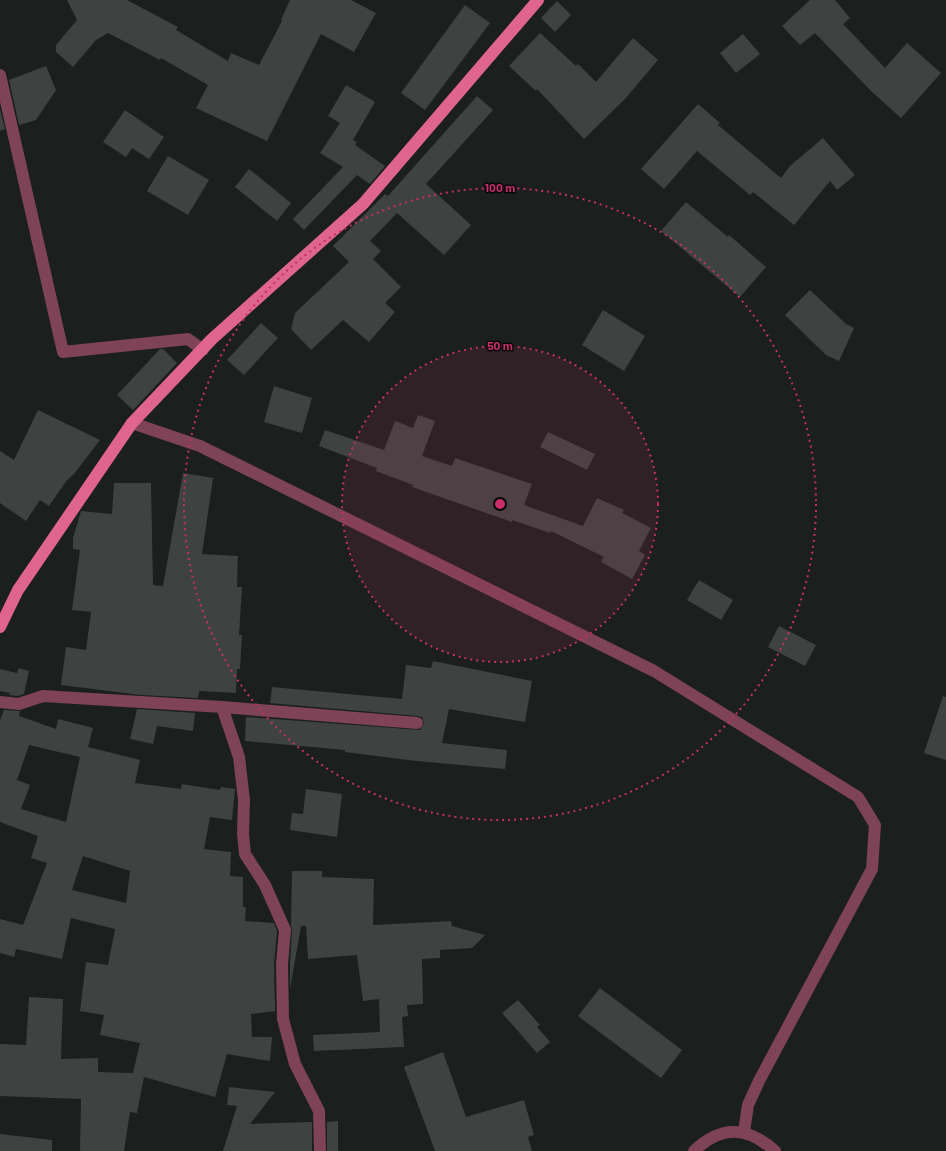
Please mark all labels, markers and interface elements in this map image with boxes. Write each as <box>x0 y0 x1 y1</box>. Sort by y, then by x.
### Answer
text: 100 m <box>485 180 515 194</box>
text: 50 m <box>487 338 513 352</box>
centre of rings <box>493 497 507 511</box>

